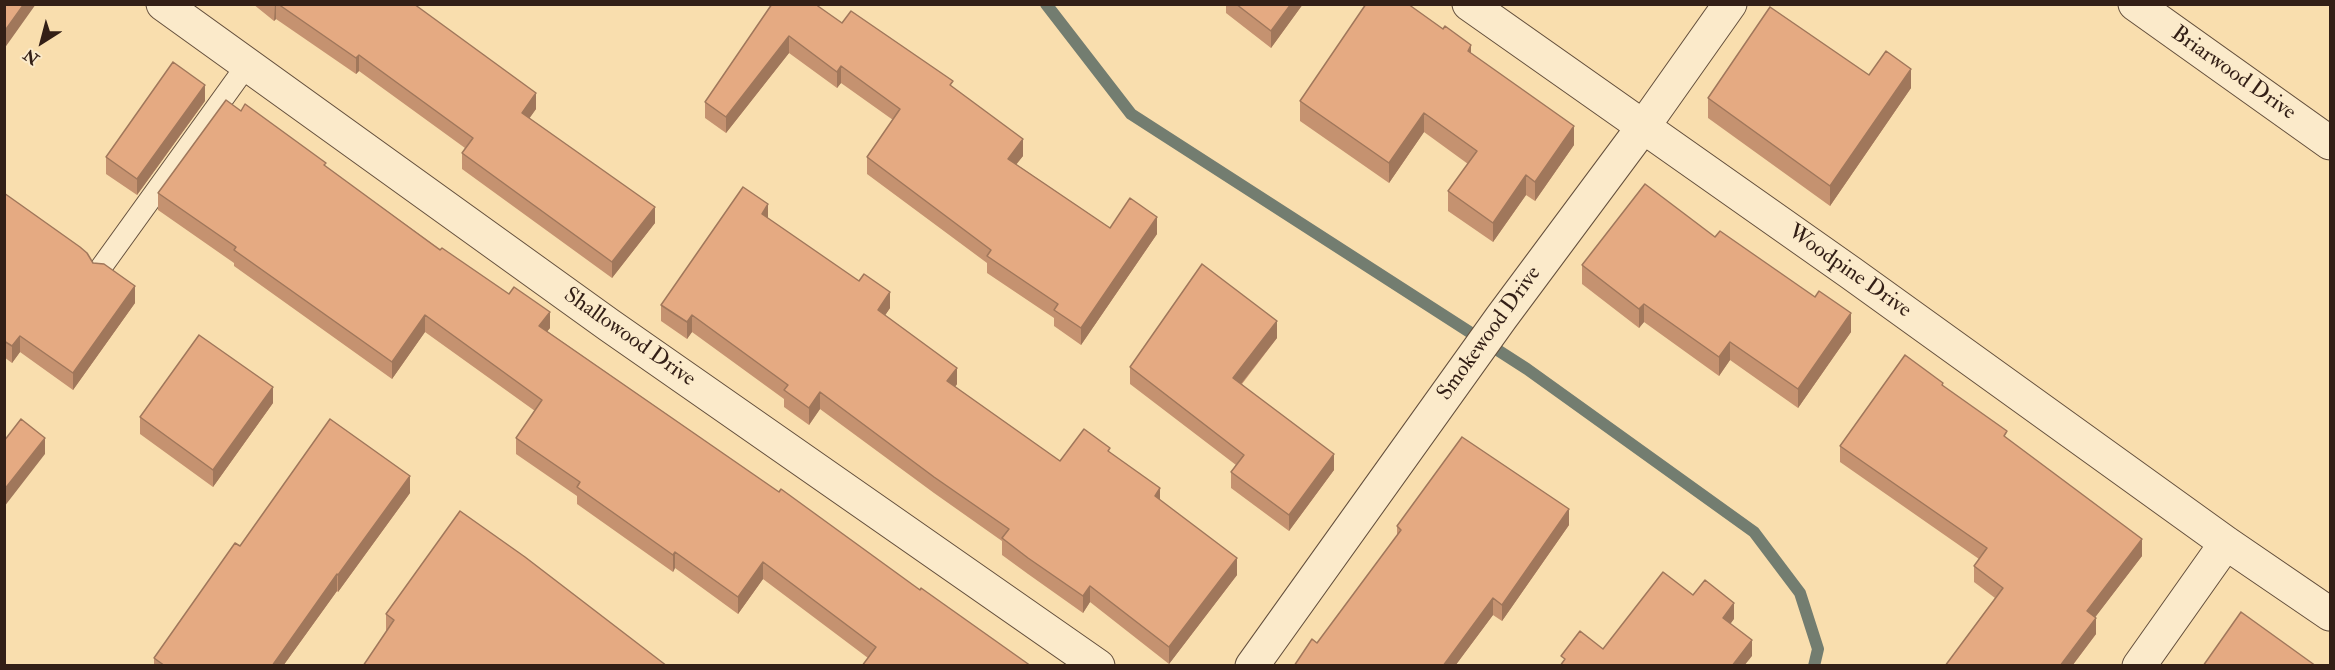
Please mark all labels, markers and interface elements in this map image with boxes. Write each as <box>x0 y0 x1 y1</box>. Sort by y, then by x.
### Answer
north arrow <box>12 12 72 72</box>
street label: Briarwood Drive <box>2166 21 2300 127</box>
text: N <box>20 44 43 69</box>
street label: Woodpine Drive <box>1782 220 1916 324</box>
street label: Smokewood Drive <box>1432 262 1548 406</box>
street label: Shallowood Drive <box>558 283 700 393</box>

